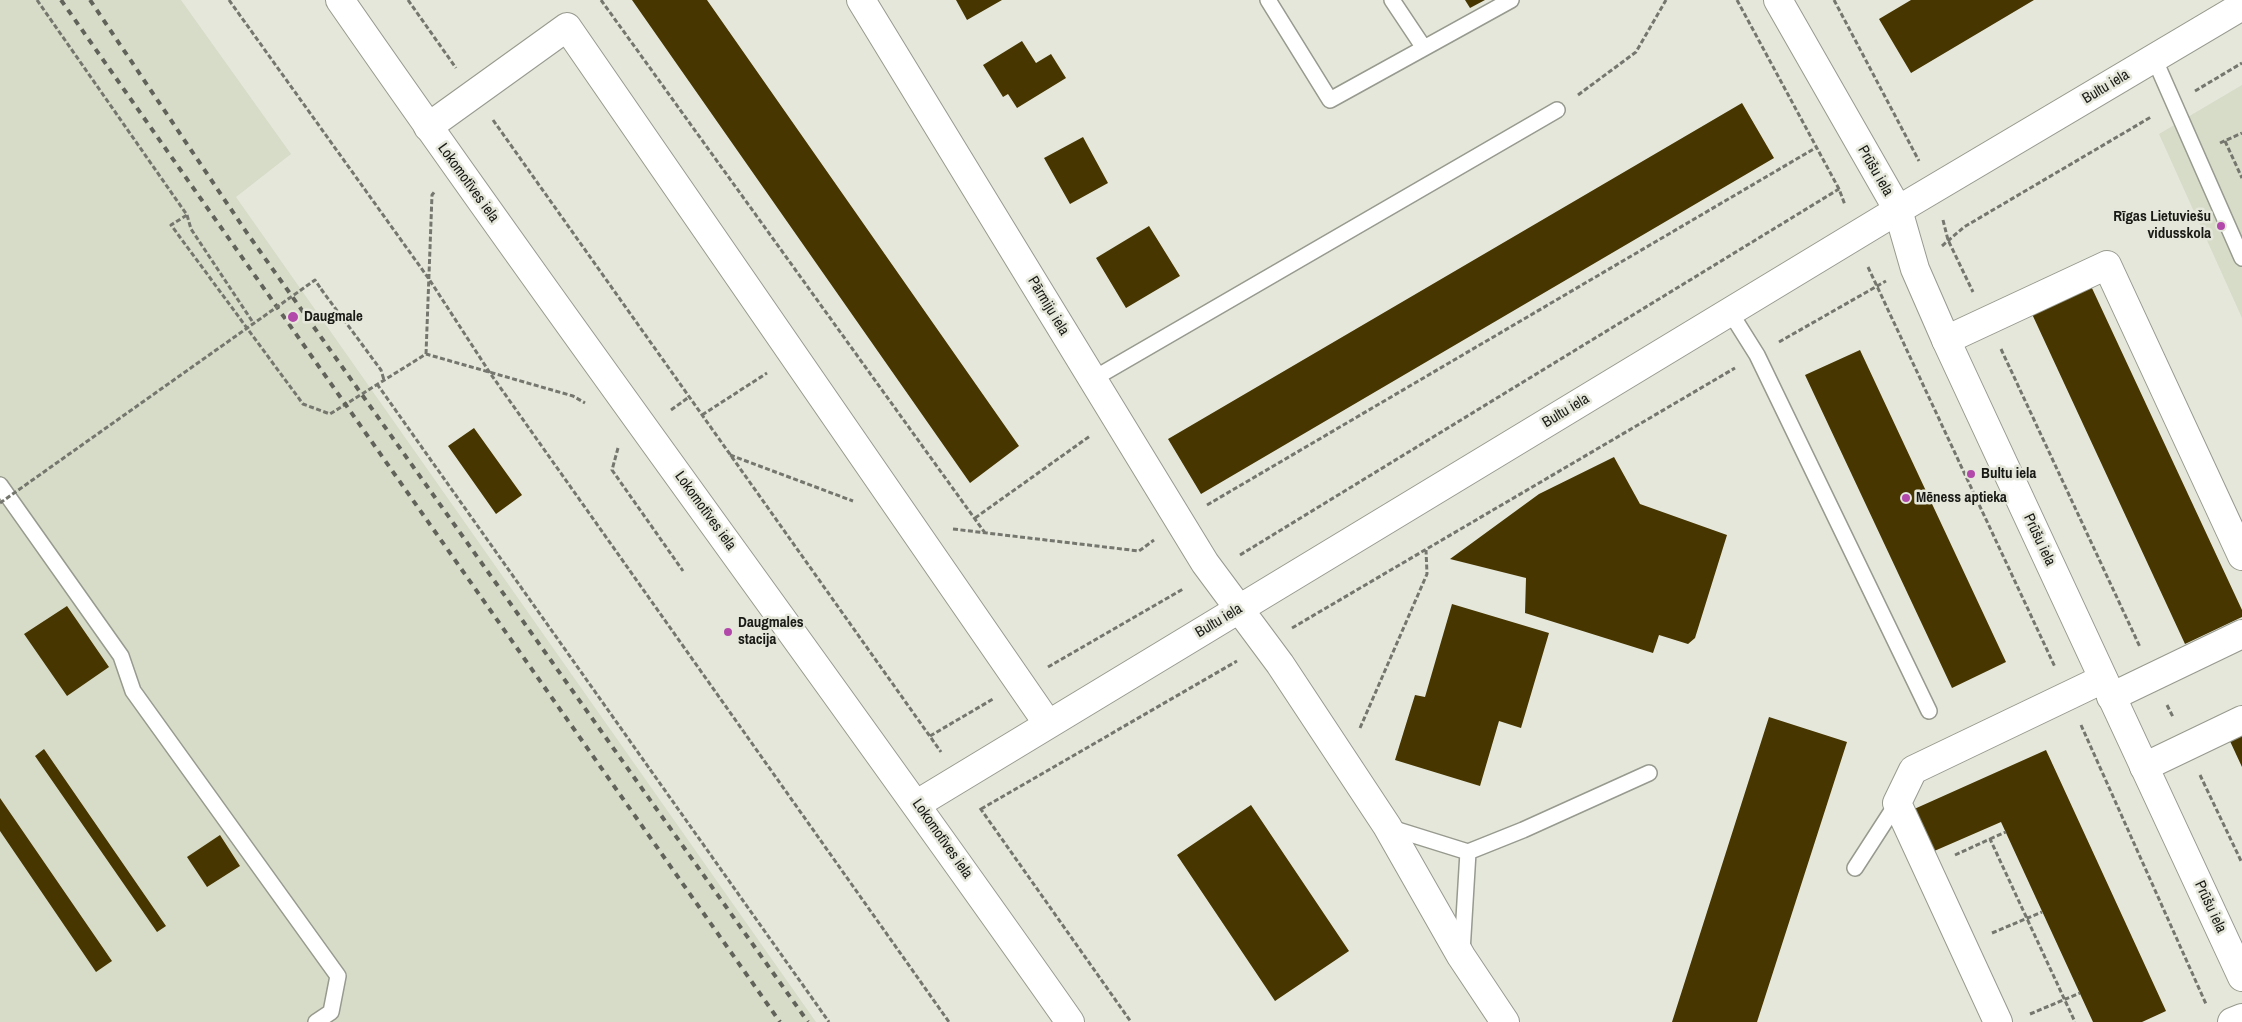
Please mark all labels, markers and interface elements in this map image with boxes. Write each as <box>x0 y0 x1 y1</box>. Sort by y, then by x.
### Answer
street label: Bultu iela <box>2079 66 2133 108</box>
street label: Lokomotīves iela <box>433 140 503 226</box>
street label: Prūšu iela <box>1853 143 1897 199</box>
place label: Rīgas Lietuviešu vidusskola <box>2113 208 2211 243</box>
marker: Rīgas Lietuviešu vidusskola <box>2215 220 2227 232</box>
street label: Pārmiju iela <box>1023 273 1073 339</box>
place label: Daugmale <box>304 308 363 326</box>
marker: Daugmale <box>286 310 300 324</box>
street label: Bultu iela <box>1539 390 1593 432</box>
place label: Bultu iela <box>1981 465 2036 483</box>
street label: Lokomotīves iela <box>670 468 740 554</box>
marker: Bultu iela <box>1965 468 1977 480</box>
place label: Mēness aptieka <box>1916 489 2007 507</box>
marker: Mēness aptieka <box>1900 492 1912 504</box>
street label: Prūšu iela <box>2019 511 2059 569</box>
street label: Bultu iela <box>1192 600 1246 642</box>
place label: Daugmales stacija <box>738 614 804 649</box>
marker: Daugmales stacija <box>722 626 734 638</box>
street label: Lokomotīves iela <box>908 796 976 882</box>
street label: Prūšu iela <box>2190 878 2230 936</box>

